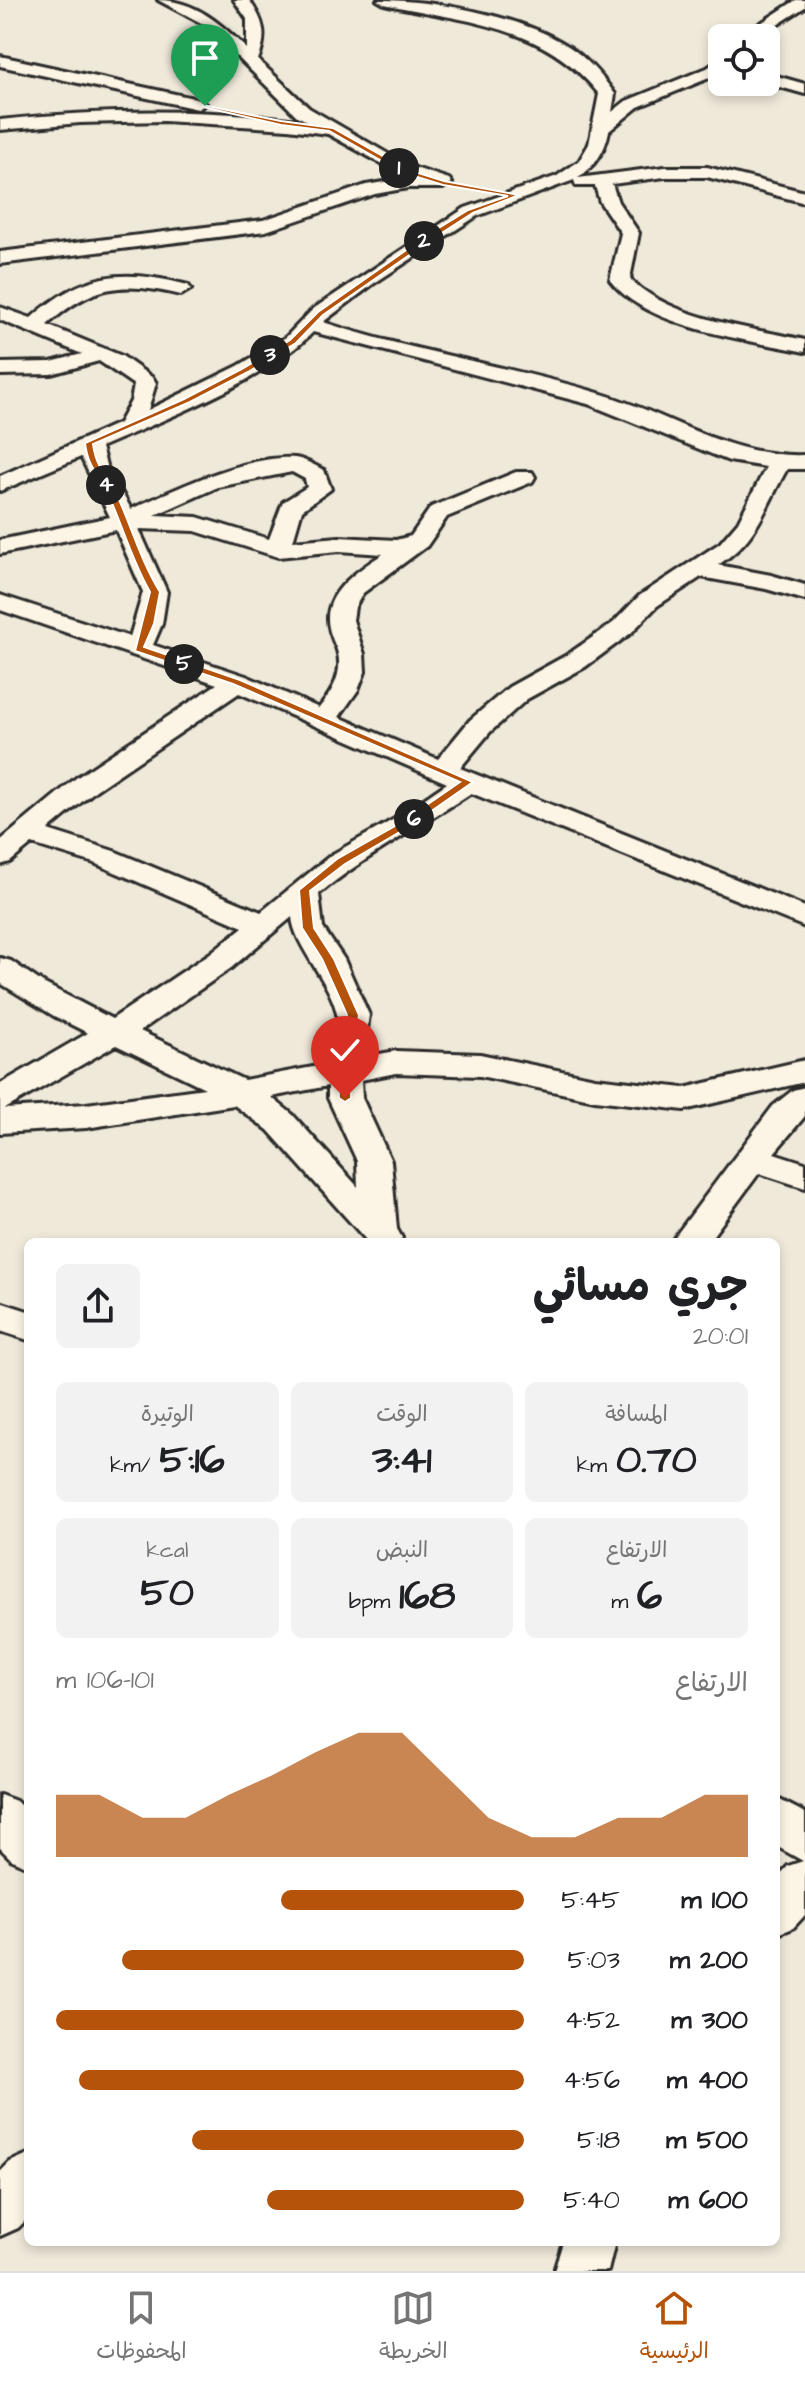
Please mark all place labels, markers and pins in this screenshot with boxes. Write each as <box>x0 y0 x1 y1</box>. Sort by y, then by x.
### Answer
pin <box>171 24 239 106</box>
pin: 1 <box>379 148 419 188</box>
pin: 2 <box>404 221 444 261</box>
pin: 3 <box>250 335 290 375</box>
pin: 4 <box>86 465 126 505</box>
pin: 5 <box>164 644 204 684</box>
pin: 6 <box>394 799 434 839</box>
pin <box>311 1016 379 1098</box>

